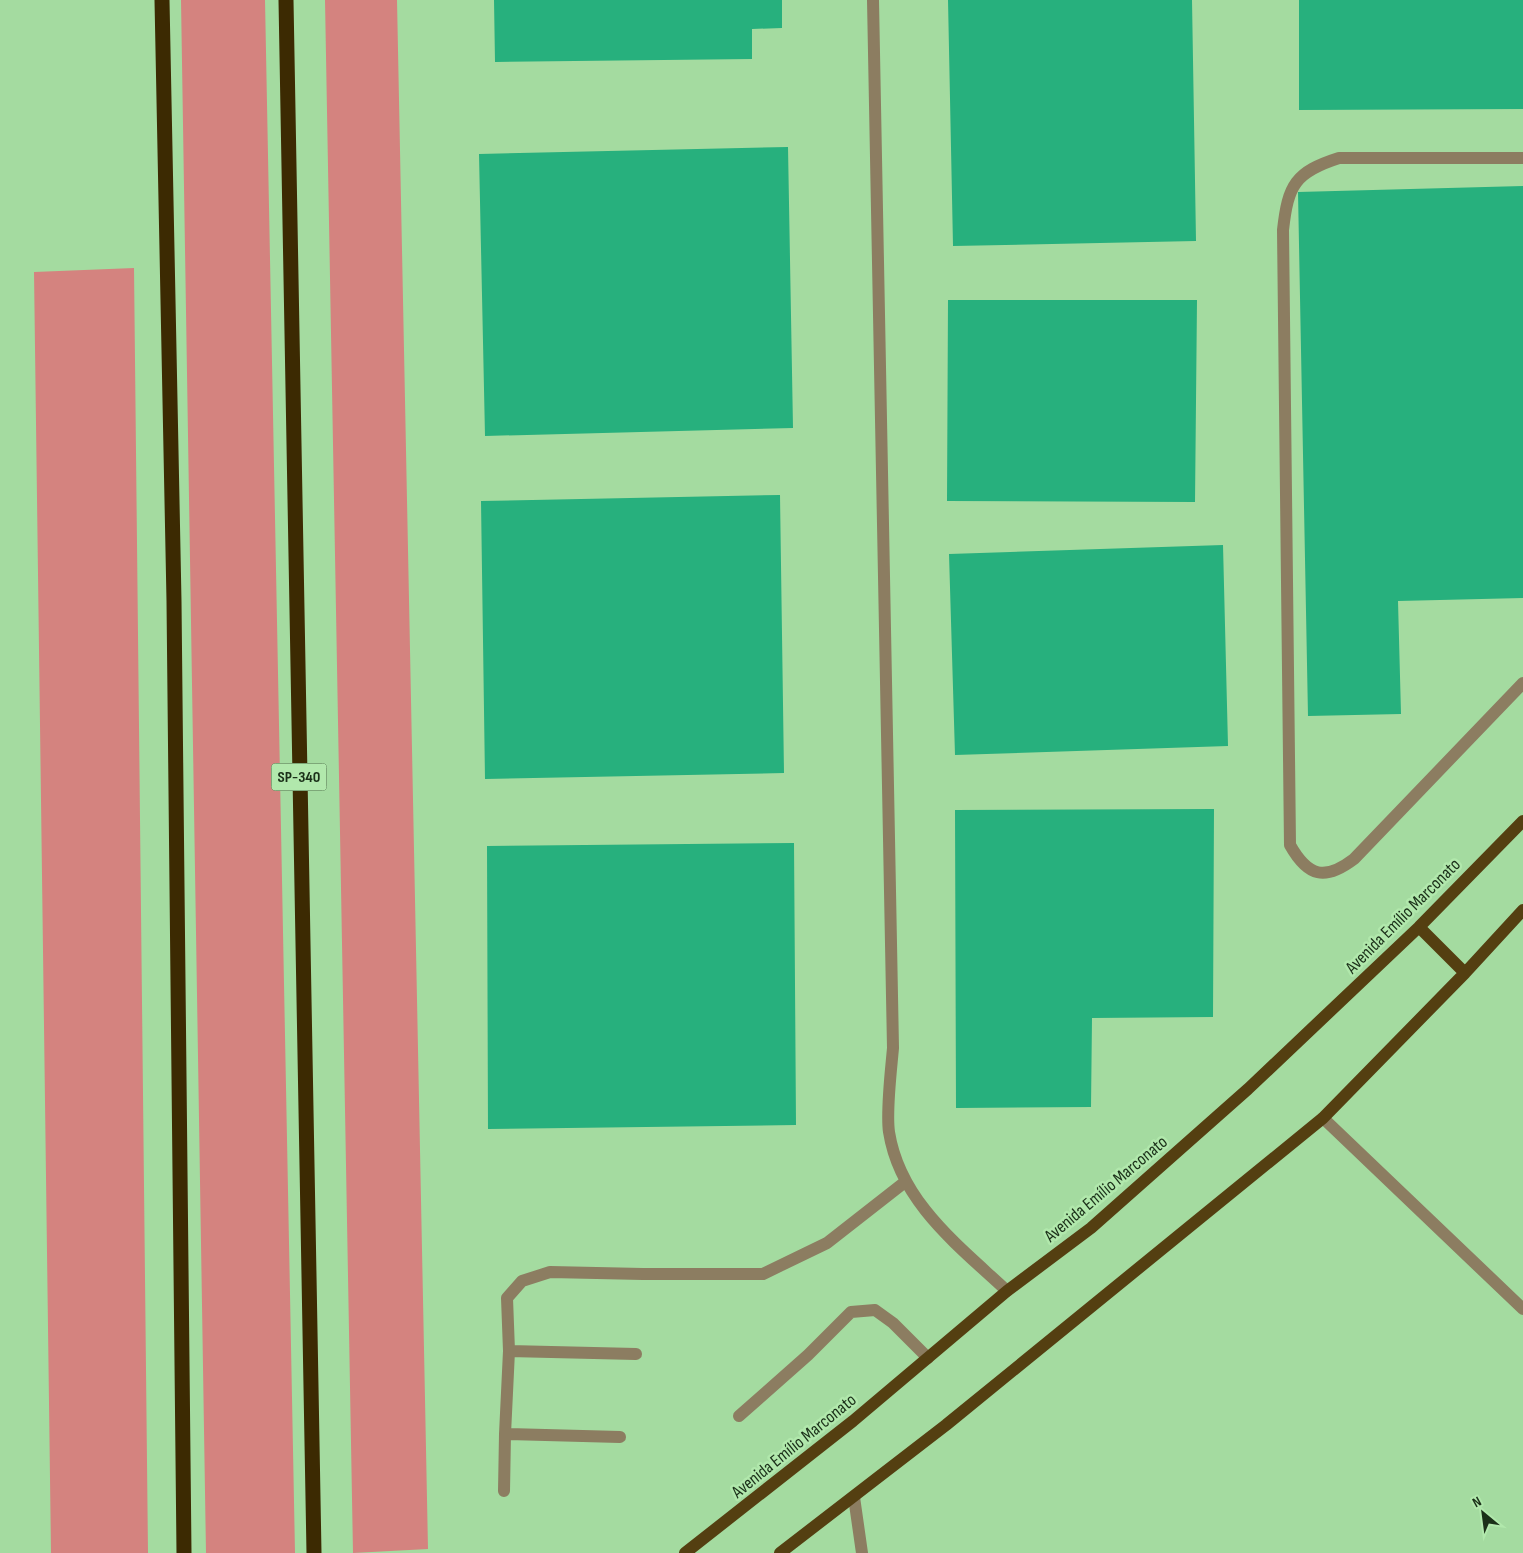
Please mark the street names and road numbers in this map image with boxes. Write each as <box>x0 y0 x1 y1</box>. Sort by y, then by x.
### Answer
road number: SP-340 <box>272 764 326 790</box>
street label: Avenida Emílio Marconato <box>1340 854 1465 979</box>
street label: Avenida Emílio Marconato <box>1039 1131 1172 1247</box>
street label: Avenida Emílio Marconato <box>727 1389 861 1503</box>

